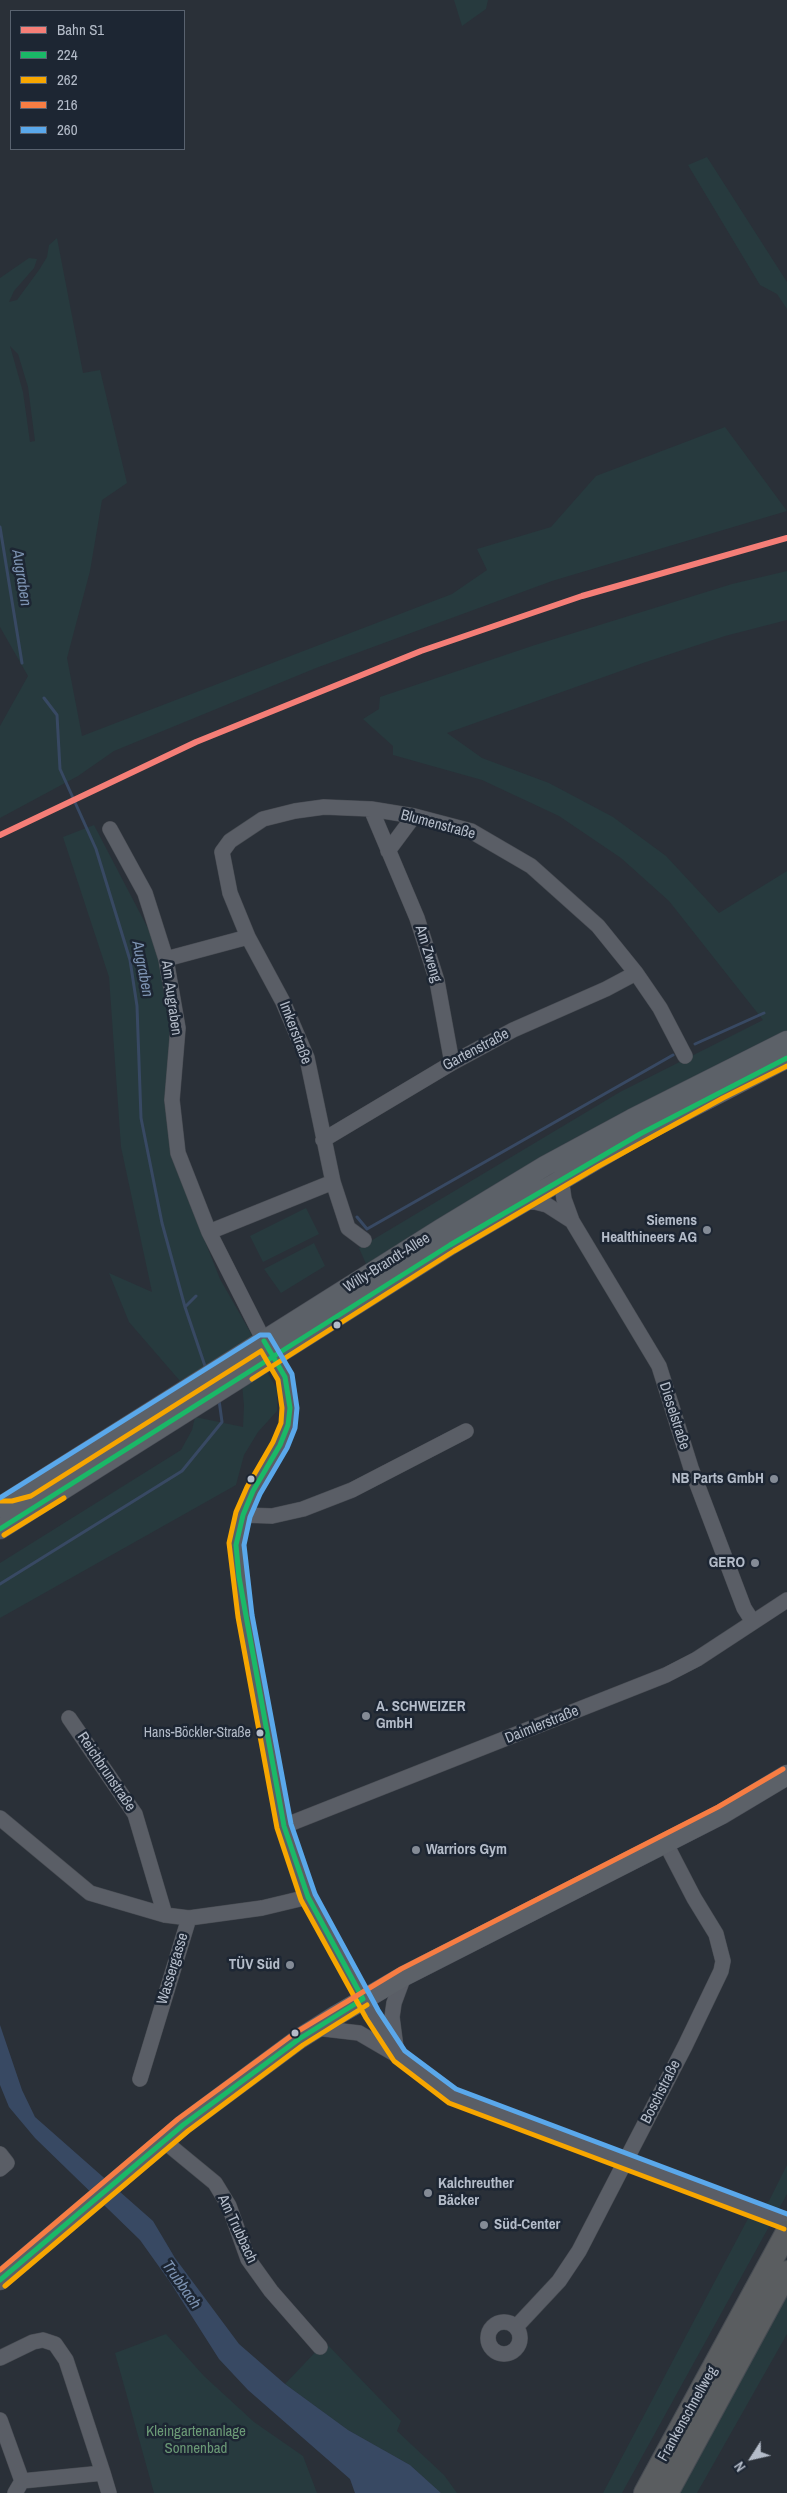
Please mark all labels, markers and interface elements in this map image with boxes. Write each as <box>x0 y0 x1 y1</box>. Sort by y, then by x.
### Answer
legend <box>10 10 185 150</box>
text: Bahn S1 <box>57 19 104 40</box>
text: 224 <box>57 44 78 65</box>
text: 262 <box>57 69 78 90</box>
text: 216 <box>57 94 78 115</box>
text: 260 <box>57 119 78 140</box>
water label: Augraben <box>7 548 35 608</box>
street label: Blumenstraße <box>399 806 477 844</box>
street label: Am Zweng <box>411 923 445 985</box>
water label: Augraben <box>127 939 157 999</box>
street label: Am Augraben <box>157 960 185 1036</box>
street label: Imkerstraße <box>275 999 315 1067</box>
street label: Gartenstraße <box>440 1025 512 1075</box>
place label: Siemens Healthineers AG <box>601 1212 697 1247</box>
marker: Siemens Healthineers AG <box>701 1224 713 1236</box>
street label: Willy-Brandt-Allee <box>341 1229 433 1297</box>
unlabelled marker <box>332 1320 342 1330</box>
street label: Dieselstraße <box>655 1380 693 1452</box>
place label: NB Parts GmbH <box>672 1470 764 1488</box>
marker: NB Parts GmbH <box>768 1473 780 1485</box>
unlabelled marker <box>246 1474 256 1484</box>
place label: GERO <box>709 1554 745 1572</box>
marker: GERO <box>749 1557 761 1569</box>
place label: A. SCHWEIZER GmbH <box>376 1698 466 1733</box>
street label: Daimlerstraße <box>503 1702 581 1748</box>
marker: A. SCHWEIZER GmbH <box>360 1710 372 1722</box>
place label: Hans-Böckler-Straße <box>144 1725 251 1741</box>
marker: Hans-Böckler-Straße <box>255 1728 265 1738</box>
street label: Reichbrunstraße <box>73 1729 139 1815</box>
place label: Warriors Gym <box>426 1841 507 1859</box>
marker: Warriors Gym <box>410 1844 422 1856</box>
street label: Wassergasse <box>154 1931 192 2007</box>
place label: TÜV Süd <box>229 1956 280 1974</box>
marker: TÜV Süd <box>284 1959 296 1971</box>
unlabelled marker <box>290 2028 300 2038</box>
street label: Boschstraße <box>637 2057 685 2127</box>
place label: Kalchreuther Bäcker <box>438 2175 514 2210</box>
marker: Kalchreuther Bäcker <box>422 2187 434 2199</box>
street label: Am Trubbach <box>213 2192 261 2266</box>
place label: Süd-Center <box>494 2216 560 2234</box>
marker: Süd-Center <box>478 2219 490 2231</box>
water label: Trubbach <box>157 2257 205 2313</box>
street label: Frankenschnellweg <box>654 2363 722 2465</box>
park label: Kleingartenanlage Sonnenbad <box>146 2423 246 2458</box>
north arrow <box>727 2433 777 2483</box>
text: N <box>730 2458 749 2475</box>

